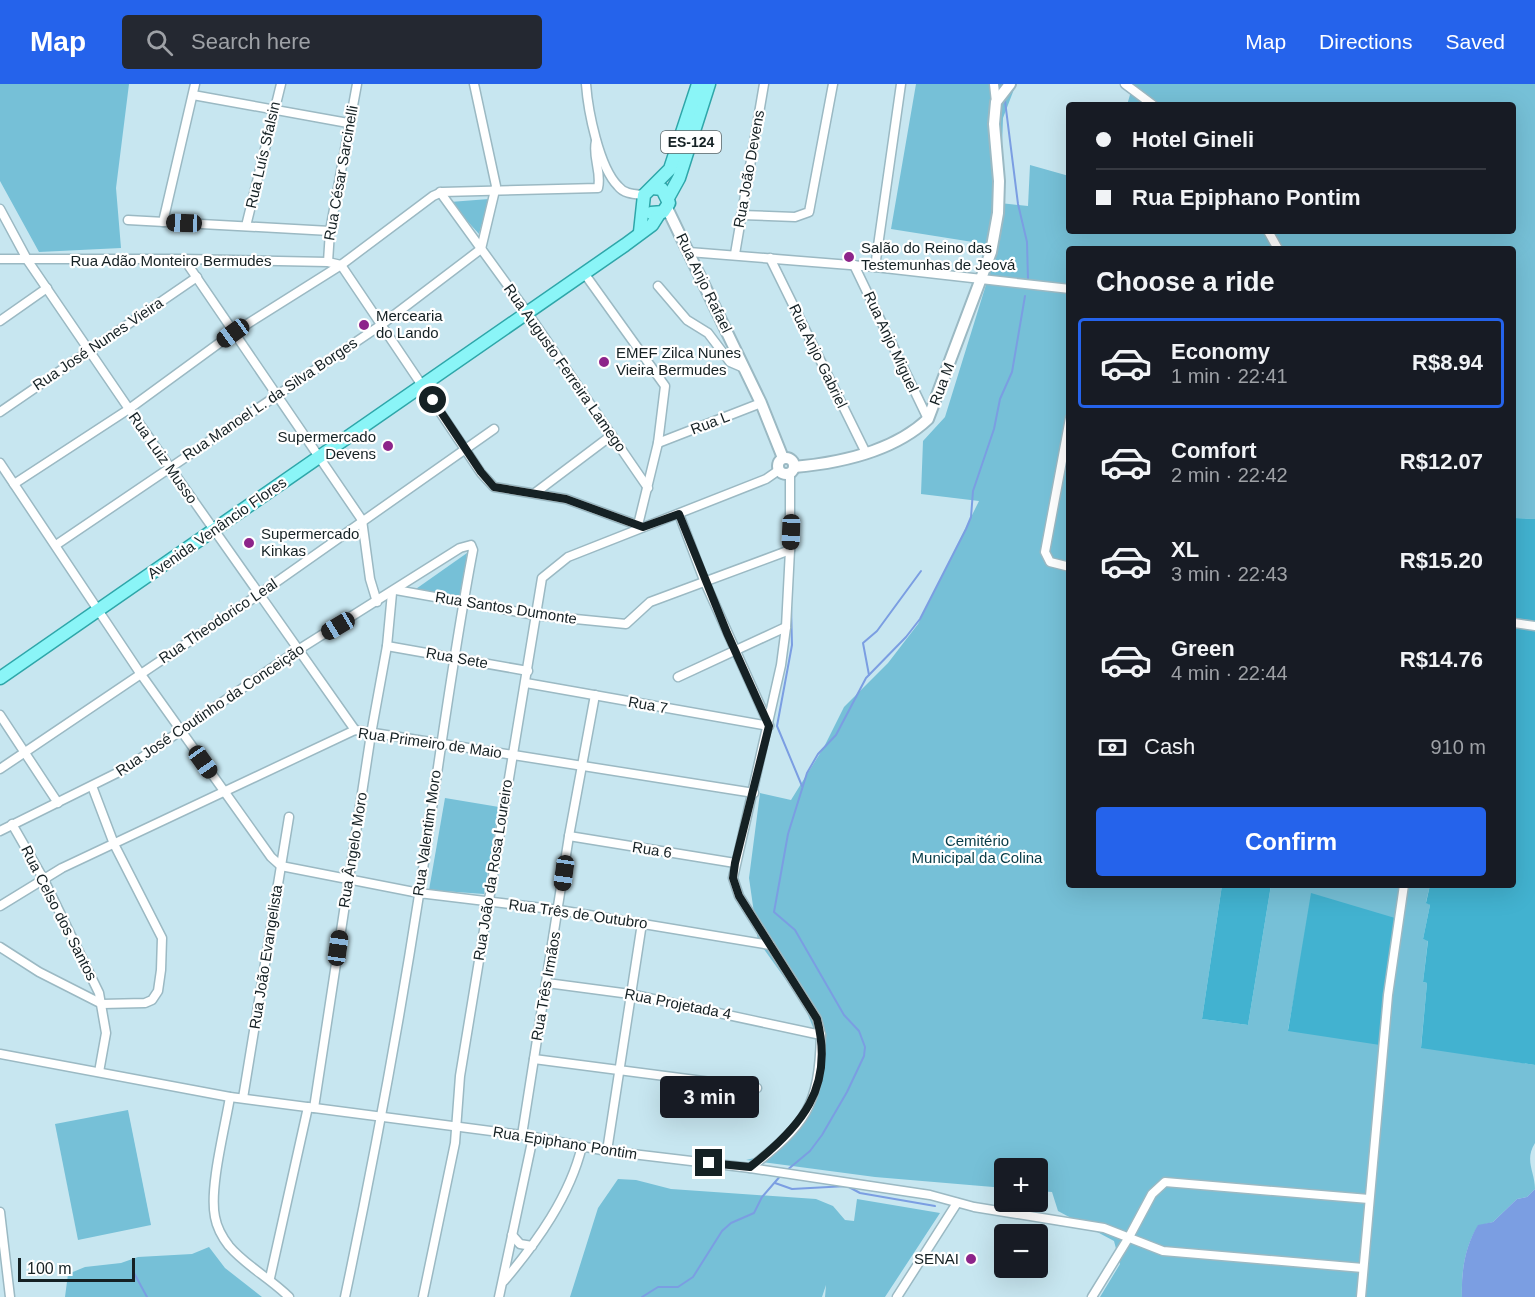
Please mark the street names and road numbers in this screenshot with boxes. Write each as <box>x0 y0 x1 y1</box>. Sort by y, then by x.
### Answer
street label: Rua Luís Sfalsin <box>242 100 283 210</box>
street label: Rua César Sarcinelli <box>320 104 361 242</box>
street label: Rua João Devens <box>730 109 767 229</box>
road number: ES-124 <box>661 131 721 153</box>
street label: Rua Anjo Rafael <box>673 230 736 335</box>
street label: Rua Adão Monteiro Bermudes <box>71 252 271 269</box>
street label: Rua Augusto Ferreira Lamego <box>501 281 630 455</box>
street label: Rua Anjo Miguel <box>861 289 922 395</box>
street label: Rua José Nunes Vieira <box>29 293 166 393</box>
street label: Rua Anjo Gabriel <box>786 301 851 410</box>
street label: Rua Manoel L. da Silva Borges <box>179 334 360 463</box>
street label: Rua M <box>926 360 957 407</box>
street label: Rua L <box>688 407 732 438</box>
street label: Rua Luiz Musso <box>126 409 201 507</box>
street label: Avenida Venâncio Flores <box>144 473 289 582</box>
street label: Rua Theodorico Leal <box>155 575 280 666</box>
street label: Rua Santos Dumonte <box>434 588 578 627</box>
street label: Rua José Coutinho da Conceição <box>112 640 307 779</box>
street label: Rua Sete <box>425 644 489 671</box>
street label: Rua 7 <box>627 693 669 716</box>
street label: Rua Primeiro de Maio <box>357 724 503 761</box>
street label: Rua Valentim Moro <box>409 769 444 897</box>
street label: Rua João da Rosa Loureiro <box>470 778 515 962</box>
street label: Rua Ângelo Moro <box>335 791 370 909</box>
street label: Rua 6 <box>631 838 673 861</box>
street label: Rua Celso dos Santos <box>18 842 101 983</box>
street label: Rua João Evangelista <box>246 883 285 1030</box>
street label: Rua Três de Outubro <box>508 895 649 932</box>
street label: Rua Três Irmãos <box>528 930 564 1042</box>
street label: Rua Projetada 4 <box>623 985 733 1022</box>
street label: Rua Epiphano Pontim <box>492 1123 638 1162</box>

